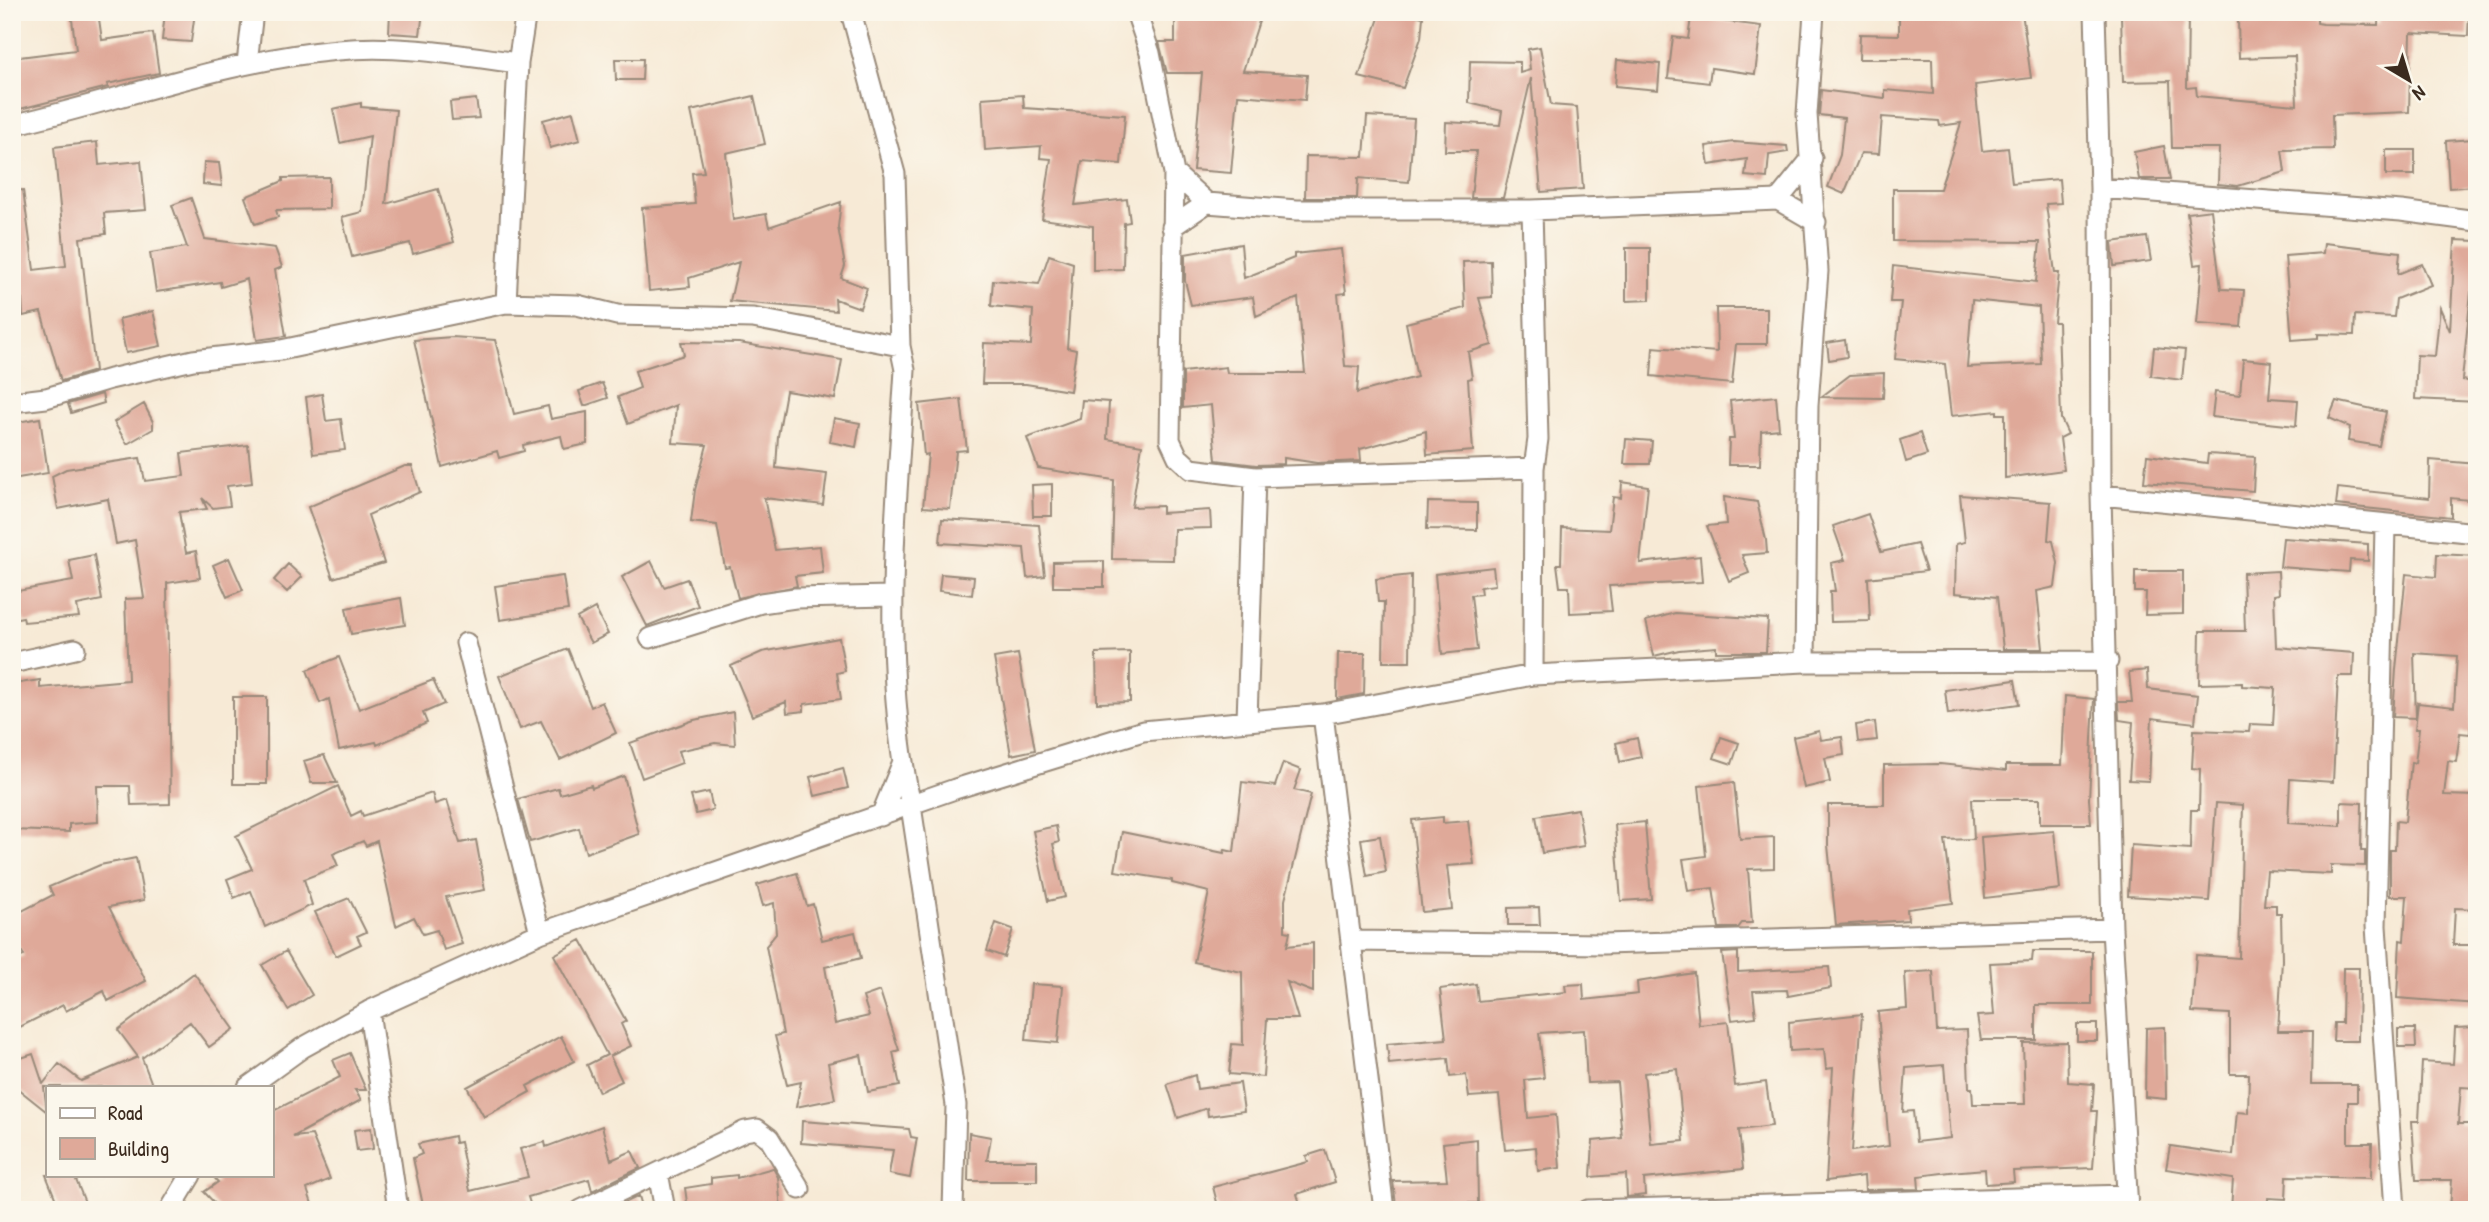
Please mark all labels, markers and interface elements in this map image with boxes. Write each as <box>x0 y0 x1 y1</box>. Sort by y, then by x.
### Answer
north arrow <box>2374 46 2444 116</box>
text: N <box>2407 80 2431 107</box>
legend <box>46 1086 273 1176</box>
text: Road <box>108 1098 142 1127</box>
text: Building <box>108 1134 169 1163</box>

